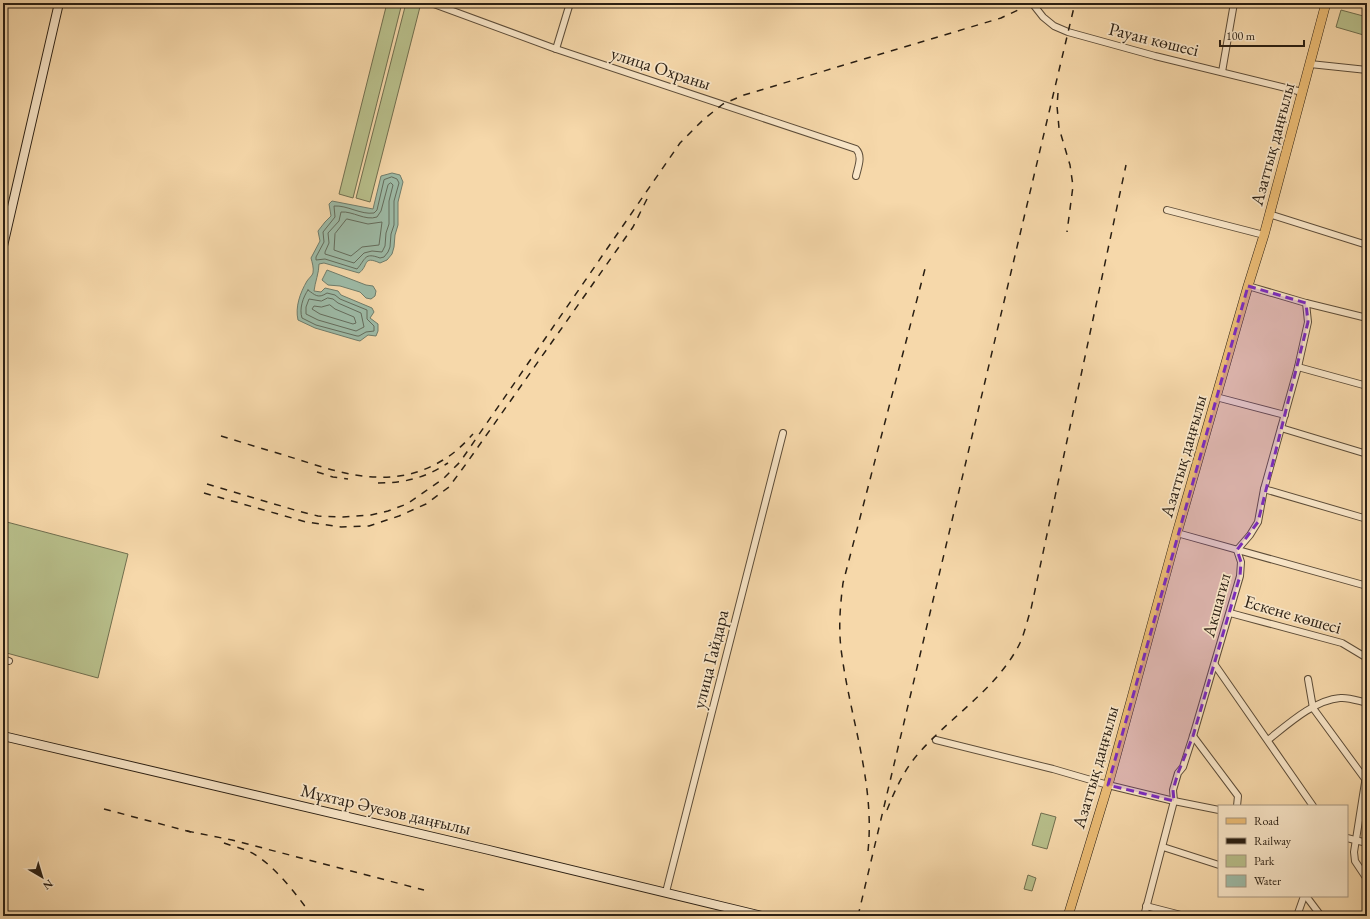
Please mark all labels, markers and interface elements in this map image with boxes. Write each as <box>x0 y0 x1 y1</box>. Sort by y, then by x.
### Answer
street label: Рауан көшесі <box>1107 17 1202 61</box>
scale bar <box>1220 22 1304 48</box>
text: 100 m <box>1226 28 1256 44</box>
street label: улица Охраны <box>608 41 714 95</box>
street label: Азаттық даңғылы <box>1244 80 1299 209</box>
street label: Азаттық даңғылы <box>1154 392 1211 521</box>
street label: Акшагил <box>1196 570 1236 640</box>
street label: Ескене көшесі <box>1242 589 1345 639</box>
street label: улица Гайдара <box>687 606 734 711</box>
street label: Азаттық даңғылы <box>1066 703 1123 832</box>
street label: Мұхтар Әуезов даңғылы <box>299 778 473 840</box>
legend <box>1218 805 1348 897</box>
text: Road <box>1254 813 1280 829</box>
text: Railway <box>1254 833 1292 849</box>
text: Park <box>1254 853 1275 869</box>
north arrow <box>22 857 62 897</box>
text: Water <box>1254 873 1281 889</box>
text: N <box>40 877 56 893</box>

